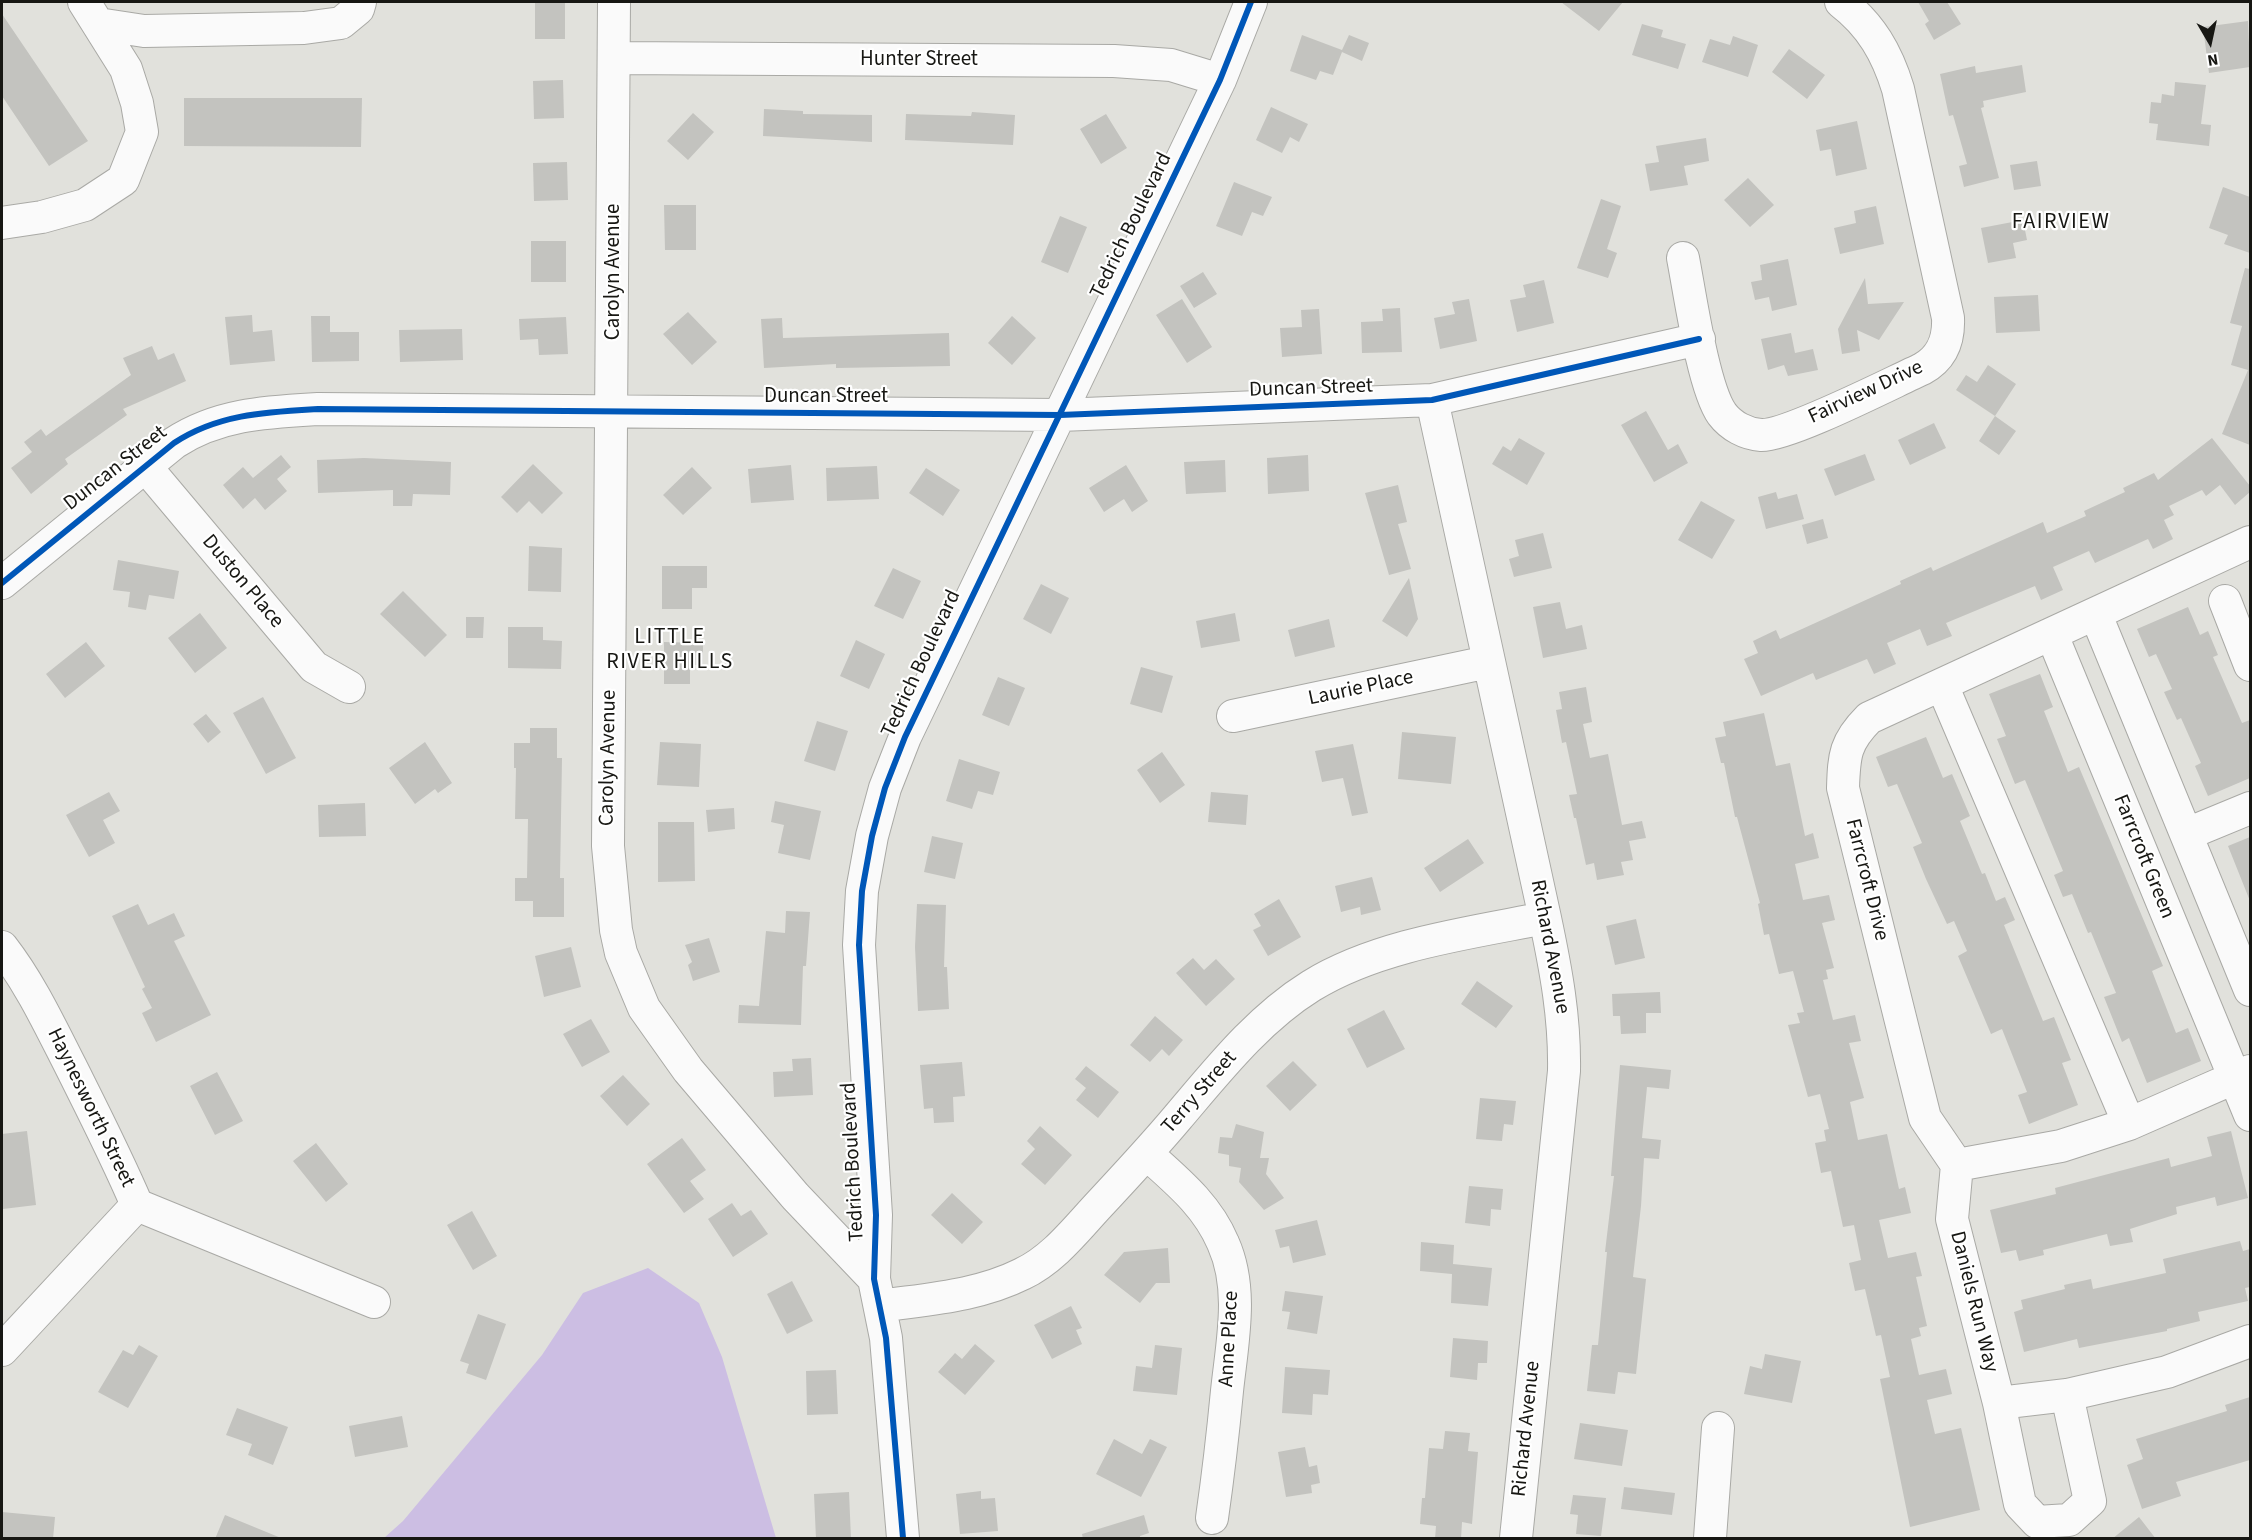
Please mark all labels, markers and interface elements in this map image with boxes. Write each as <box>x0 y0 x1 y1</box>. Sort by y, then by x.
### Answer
north arrow <box>2180 12 2240 72</box>
street label: Hunter Street <box>860 47 978 73</box>
text: N <box>2206 48 2220 71</box>
street label: Tedrich Boulevard <box>1086 149 1178 303</box>
street label: Carolyn Avenue <box>601 204 627 340</box>
district label: FAIRVIEW <box>2012 210 2110 236</box>
street label: Fairview Drive <box>1805 355 1927 431</box>
street label: Duncan Street <box>1249 374 1373 404</box>
street label: Duncan Street <box>764 384 888 410</box>
street label: Duncan Street <box>59 421 173 517</box>
street label: Duston Place <box>196 530 288 634</box>
street label: Tedrich Boulevard <box>877 586 967 742</box>
district label: LITTLE RIVER HILLS <box>606 625 734 676</box>
street label: Laurie Place <box>1306 666 1416 712</box>
street label: Carolyn Avenue <box>595 689 623 827</box>
street label: Farrcroft Green <box>2107 791 2179 923</box>
street label: Farrcroft Drive <box>1839 816 1893 944</box>
street label: Richard Avenue <box>1524 878 1574 1016</box>
street label: Haynesworth Street <box>41 1024 139 1192</box>
street label: Terry Street <box>1157 1046 1243 1140</box>
street label: Tedrich Boulevard <box>837 1082 871 1242</box>
street label: Daniels Run Way <box>1943 1229 2003 1375</box>
street label: Anne Place <box>1215 1290 1245 1388</box>
street label: Richard Avenue <box>1507 1360 1547 1498</box>

